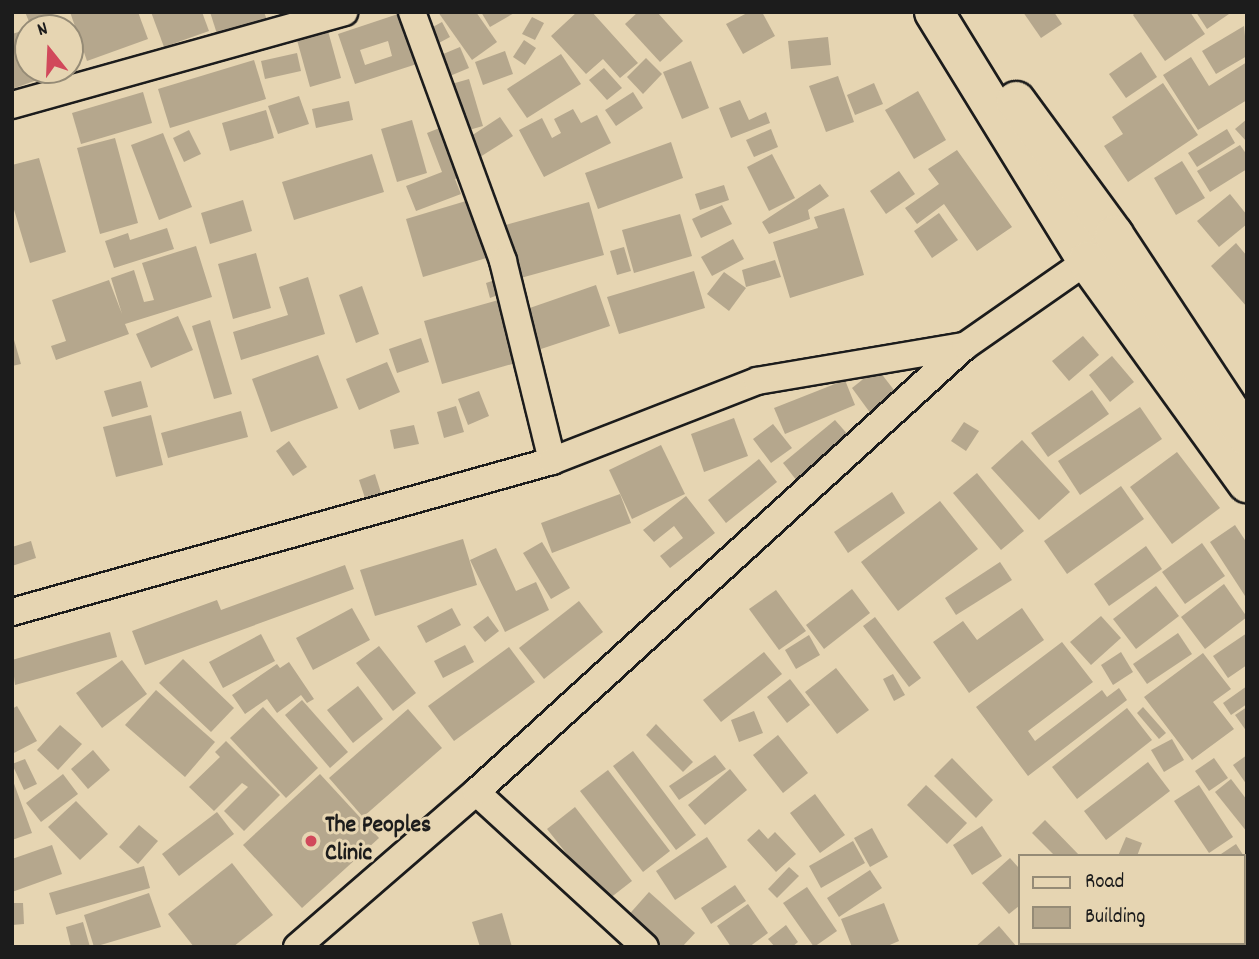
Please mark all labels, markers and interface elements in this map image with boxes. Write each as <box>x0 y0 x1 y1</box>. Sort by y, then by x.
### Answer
north arrow <box>14 14 84 84</box>
text: N <box>34 16 52 45</box>
place label: The Peoples Clinic <box>325 813 431 869</box>
marker: The Peoples Clinic <box>303 833 319 849</box>
legend <box>1018 854 1245 945</box>
text: Road <box>1085 868 1124 898</box>
text: Building <box>1085 903 1145 933</box>

